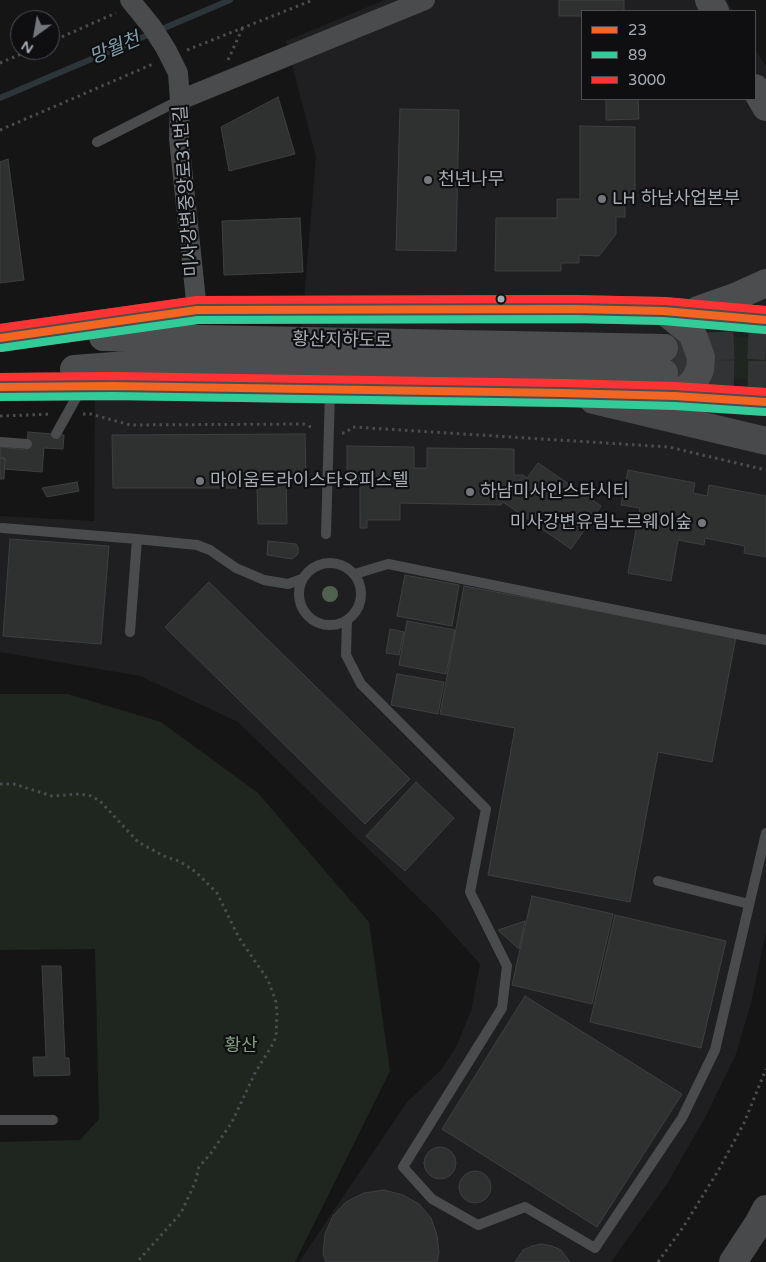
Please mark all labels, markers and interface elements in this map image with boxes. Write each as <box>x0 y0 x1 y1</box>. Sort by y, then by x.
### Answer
north arrow <box>10 10 60 60</box>
legend <box>581 10 756 100</box>
text: 23 <box>628 21 647 39</box>
water label: 망월천 <box>86 28 144 70</box>
text: N <box>18 37 37 57</box>
text: 89 <box>628 46 647 64</box>
text: 3000 <box>628 71 666 89</box>
street label: 미사강변중앙로31번길 <box>170 105 204 277</box>
place label: 천년나무 <box>438 169 504 191</box>
marker: 천년나무 <box>422 174 434 186</box>
place label: LH 하남사업본부 <box>612 188 740 210</box>
marker: LH 하남사업본부 <box>596 193 608 205</box>
unlabelled marker <box>496 294 506 304</box>
street label: 황산지하도로 <box>292 329 392 353</box>
place label: 마이움트라이스타오피스텔 <box>210 470 409 492</box>
marker: 마이움트라이스타오피스텔 <box>194 475 206 487</box>
place label: 하남미사인스타시티 <box>480 481 629 503</box>
marker: 하남미사인스타시티 <box>464 486 476 498</box>
place label: 미사강변유림노르웨이숲 <box>510 512 692 534</box>
marker: 미사강변유림노르웨이숲 <box>696 517 708 529</box>
park label: 황산 <box>224 1035 258 1057</box>

